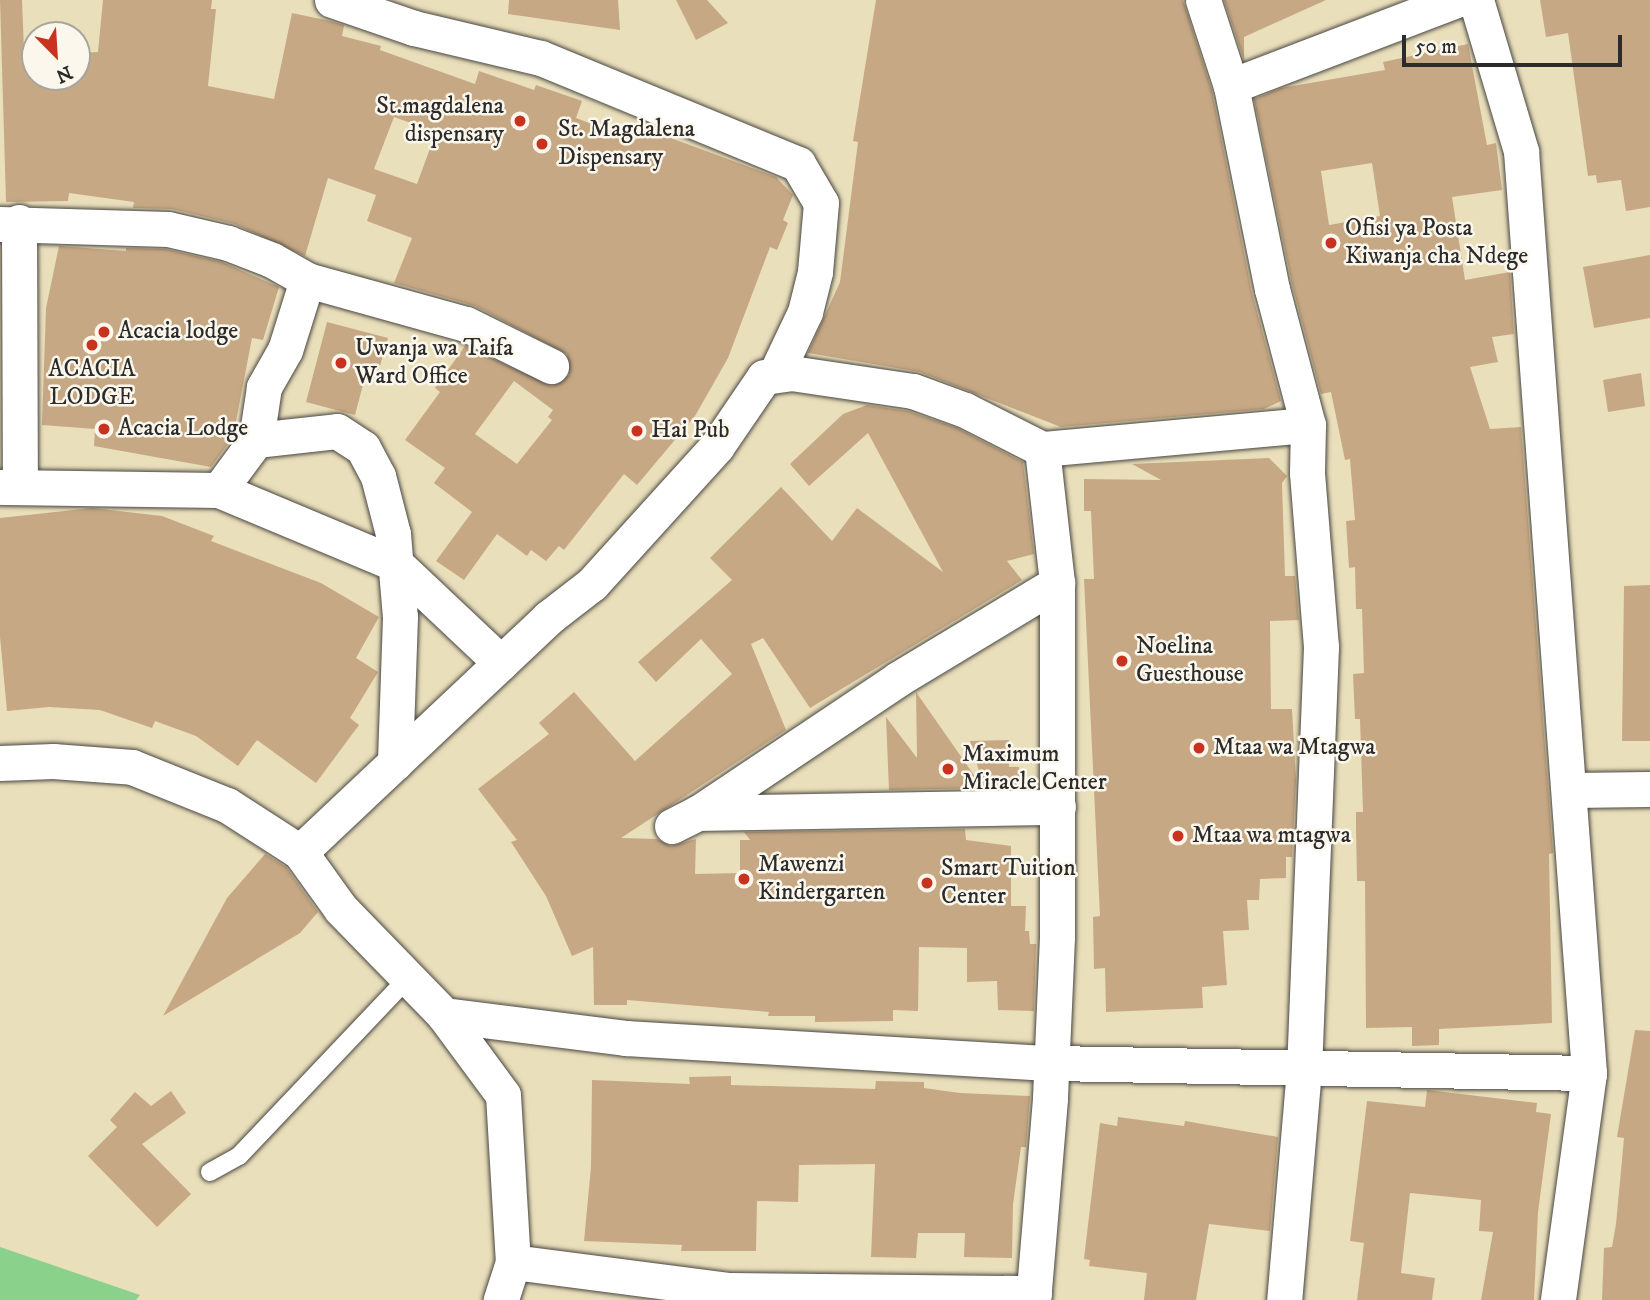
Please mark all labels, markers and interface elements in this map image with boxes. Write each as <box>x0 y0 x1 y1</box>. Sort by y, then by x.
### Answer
north arrow <box>21 21 91 91</box>
scale bar <box>1405 21 1626 65</box>
text: 50 m <box>1415 34 1457 60</box>
text: N <box>52 60 76 87</box>
place label: St.magdalena dispensary <box>376 93 504 149</box>
marker: St.magdalena dispensary <box>510 111 530 131</box>
place label: St. Magdalena Dispensary <box>558 116 695 172</box>
marker: St. Magdalena Dispensary <box>532 134 552 154</box>
place label: Ofisi ya Posta Kiwanja cha Ndege <box>1345 215 1528 271</box>
marker: Ofisi ya Posta Kiwanja cha Ndege <box>1323 235 1339 251</box>
place label: Acacia lodge <box>118 318 238 346</box>
marker: Acacia lodge <box>96 324 112 340</box>
place label: Uwanja wa Taifa Ward Office <box>355 335 513 391</box>
marker: ACACIA LODGE <box>84 337 100 353</box>
marker: Uwanja wa Taifa Ward Office <box>333 355 349 371</box>
place label: ACACIA LODGE <box>48 356 136 412</box>
place label: Acacia Lodge <box>118 415 248 443</box>
place label: Hai Pub <box>651 417 729 445</box>
marker: Acacia Lodge <box>96 421 112 437</box>
marker: Hai Pub <box>629 423 645 439</box>
place label: Noelina Guesthouse <box>1136 633 1244 689</box>
marker: Noelina Guesthouse <box>1114 653 1130 669</box>
place label: Mtaa wa Mtagwa <box>1213 734 1376 762</box>
marker: Mtaa wa Mtagwa <box>1191 740 1207 756</box>
place label: Maximum Miracle Center <box>962 741 1107 797</box>
marker: Maximum Miracle Center <box>940 761 956 777</box>
place label: Mtaa wa mtagwa <box>1192 822 1351 850</box>
marker: Mtaa wa mtagwa <box>1170 828 1186 844</box>
place label: Mawenzi Kindergarten <box>758 851 885 907</box>
place label: Smart Tuition Center <box>941 855 1076 911</box>
marker: Mawenzi Kindergarten <box>736 871 752 887</box>
marker: Smart Tuition Center <box>919 875 935 891</box>

